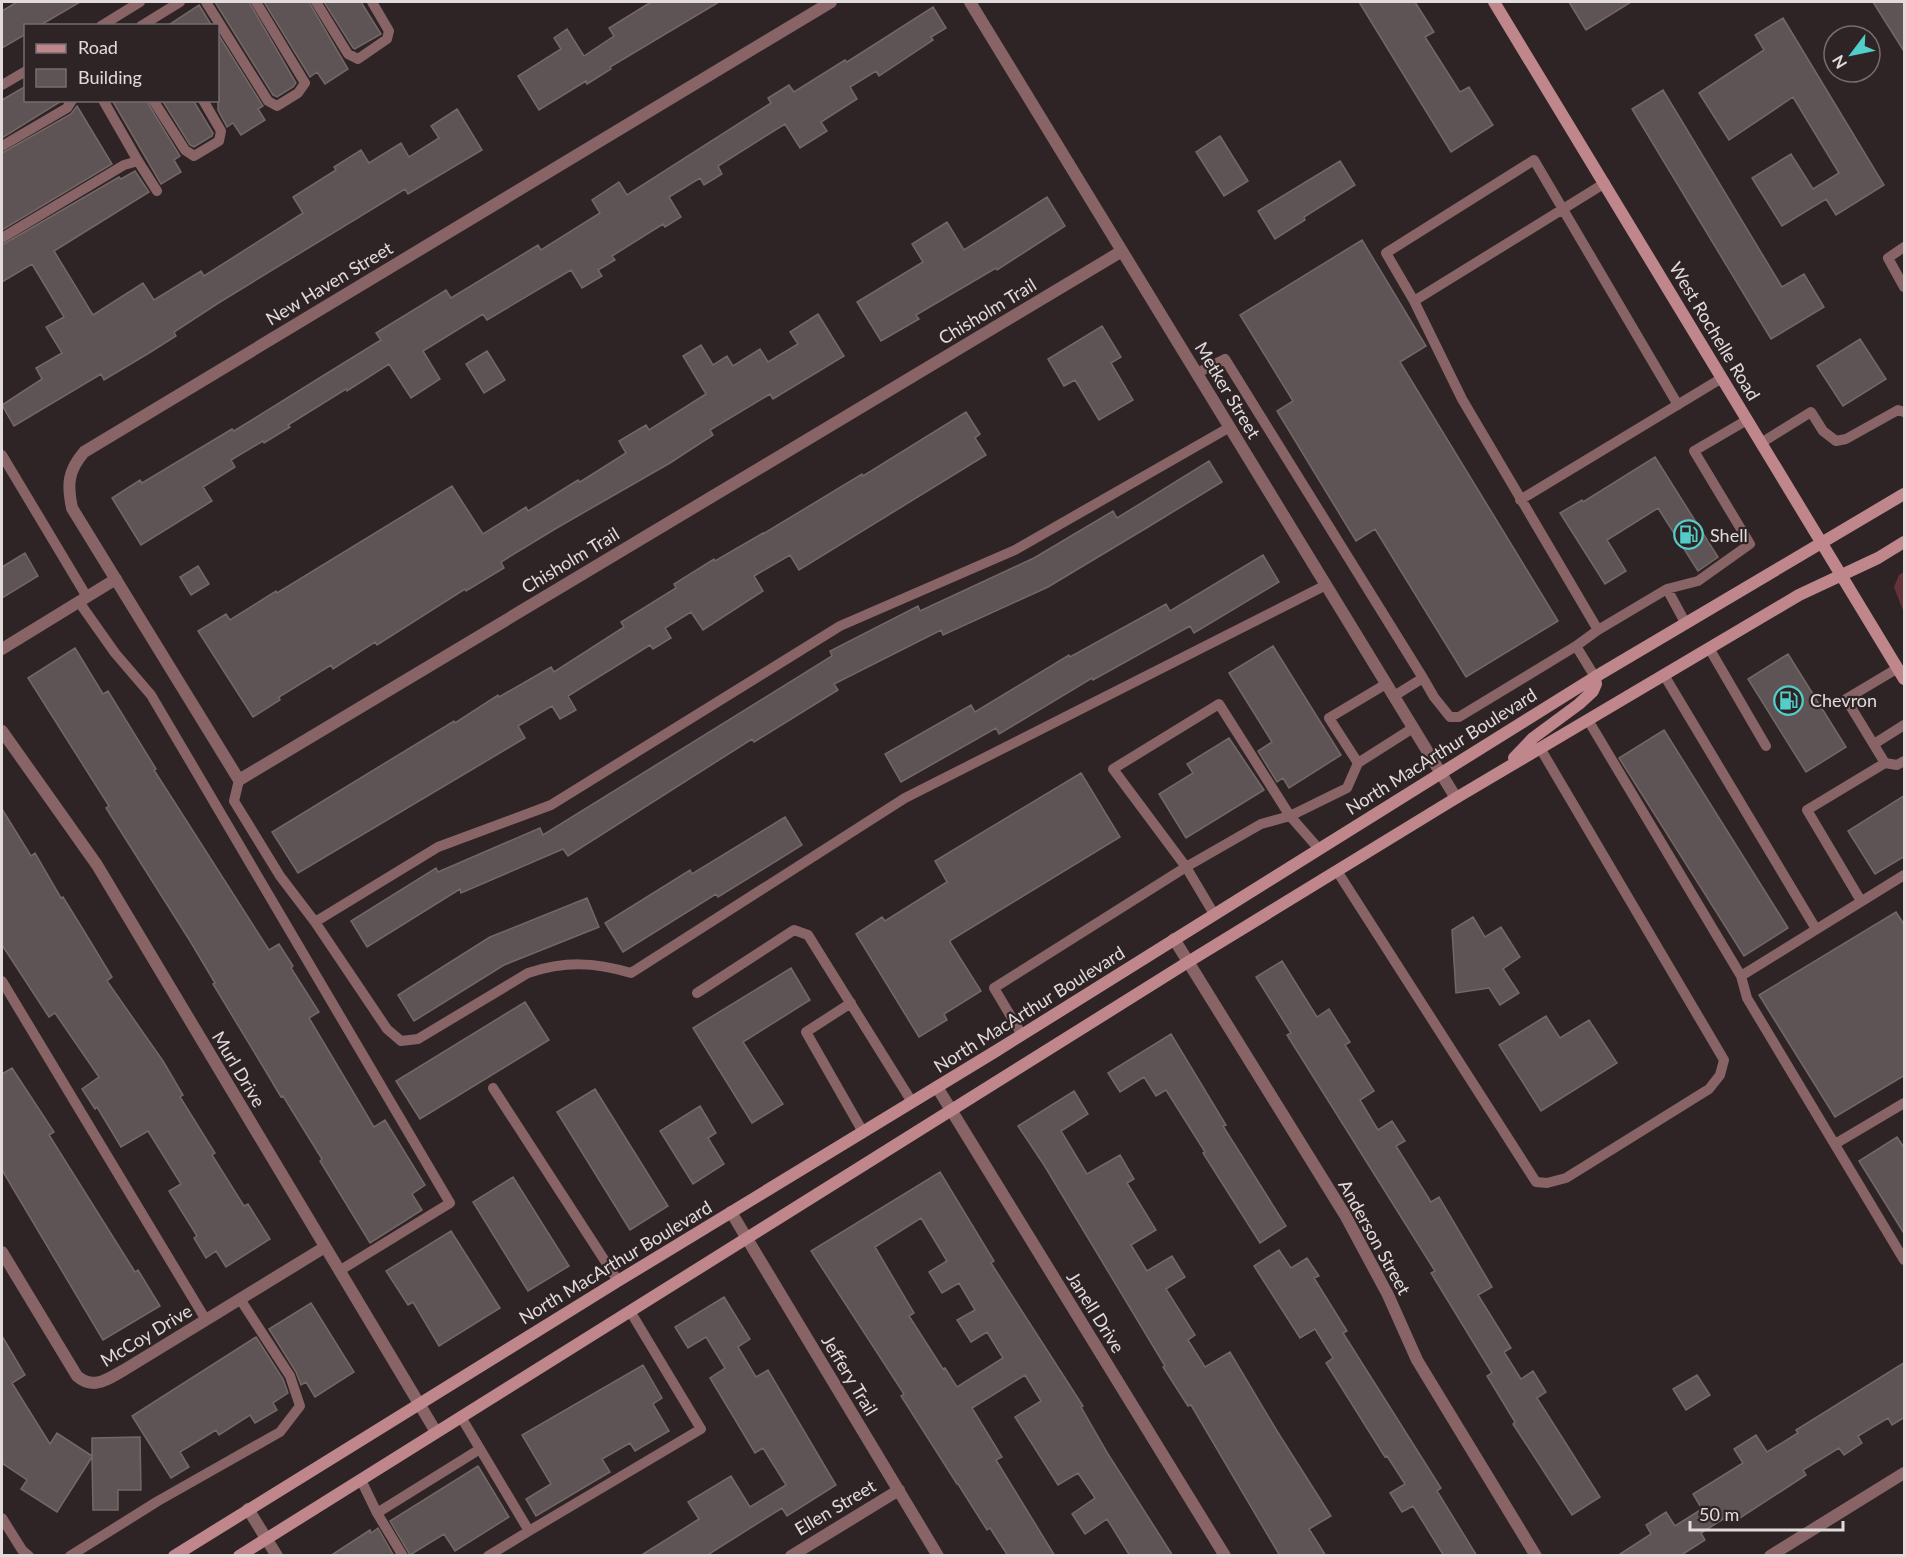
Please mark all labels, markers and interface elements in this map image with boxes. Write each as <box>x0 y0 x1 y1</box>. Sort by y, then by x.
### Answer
legend <box>24 24 219 102</box>
north arrow <box>1822 24 1882 84</box>
text: Road <box>78 36 118 58</box>
text: N <box>1828 52 1850 72</box>
text: Building <box>78 66 142 88</box>
street label: New Haven Street <box>262 236 397 330</box>
street label: West Rochelle Road <box>1665 258 1765 404</box>
street label: Chisholm Trail <box>934 273 1040 349</box>
street label: Metker Street <box>1191 338 1266 443</box>
fuel station icon: Shell <box>1673 519 1705 551</box>
street label: Chisholm Trail <box>517 522 623 598</box>
place label: Shell <box>1710 524 1748 546</box>
street label: North MacArthur Boulevard <box>1341 683 1541 819</box>
fuel station icon: Chevron <box>1773 684 1805 716</box>
place label: Chevron <box>1810 689 1877 711</box>
street label: North MacArthur Boulevard <box>929 941 1129 1077</box>
street label: Murl Drive <box>208 1027 270 1111</box>
street label: Anderson Street <box>1334 1176 1416 1299</box>
street label: North MacArthur Boulevard <box>515 1196 715 1328</box>
street label: Janell Drive <box>1062 1267 1130 1357</box>
street label: McCoy Drive <box>96 1299 196 1371</box>
street label: Jeffery Trail <box>817 1331 883 1419</box>
street label: Ellen Street <box>791 1474 880 1540</box>
scale bar <box>1690 1494 1843 1532</box>
text: 50 m <box>1699 1503 1739 1525</box>

